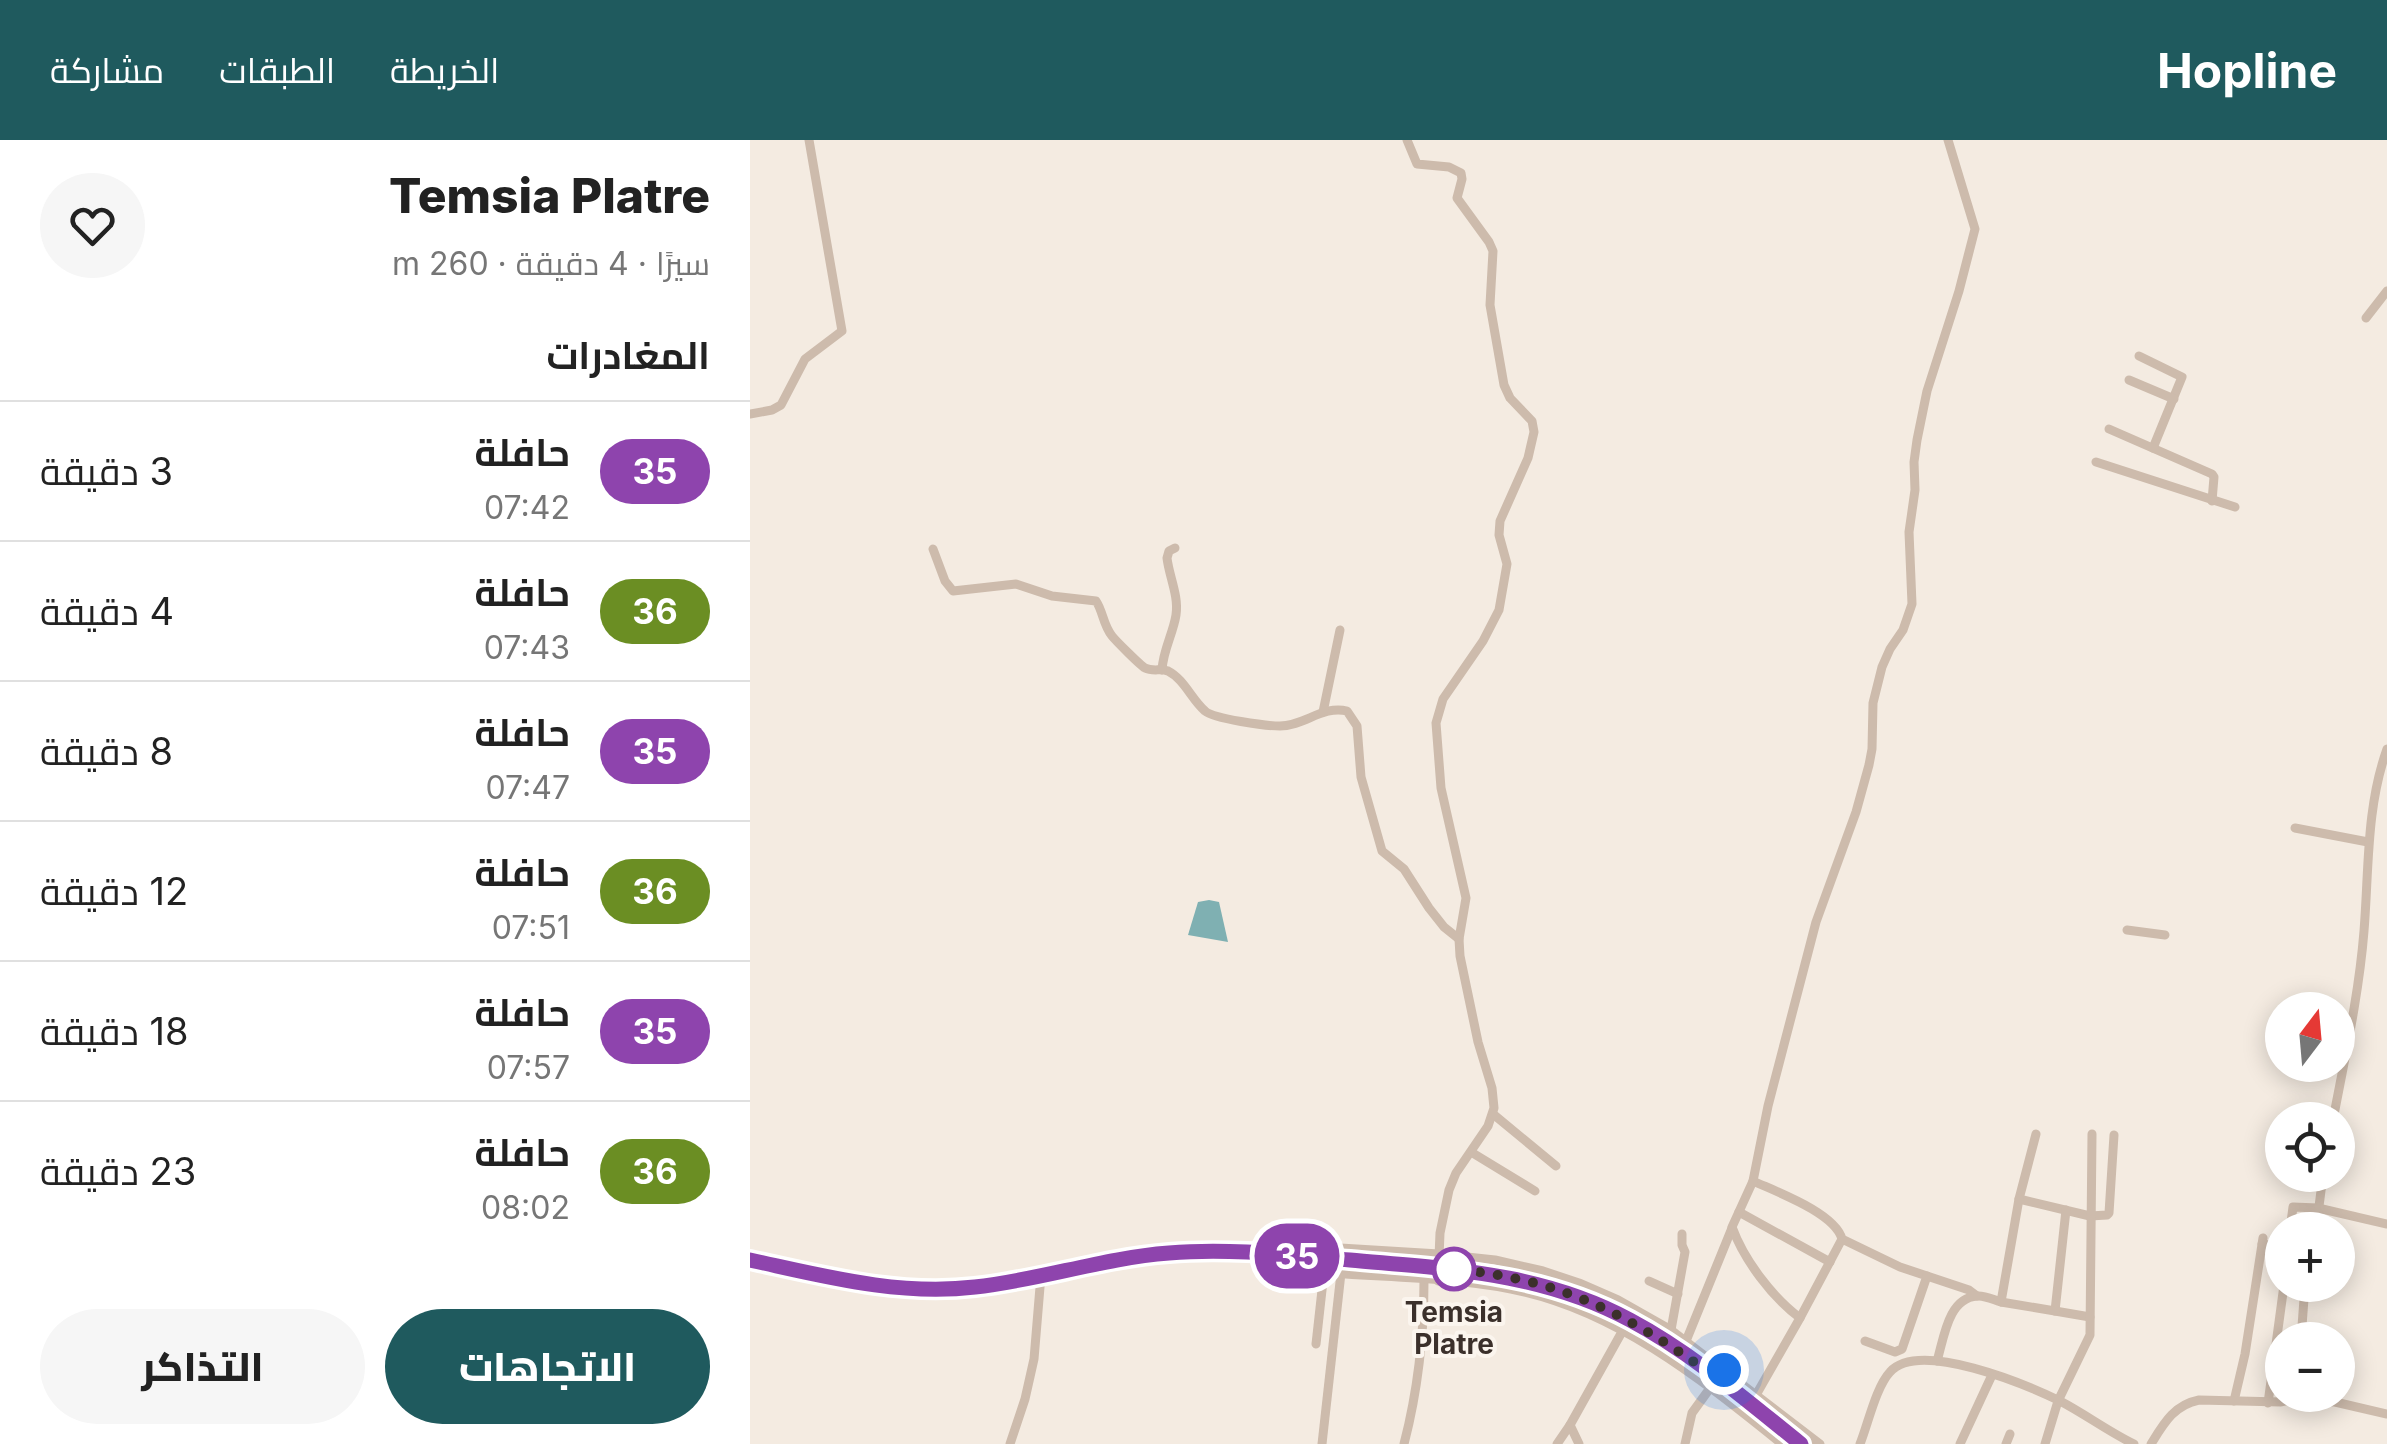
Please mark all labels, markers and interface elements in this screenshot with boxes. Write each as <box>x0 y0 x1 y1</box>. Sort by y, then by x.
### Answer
text: Hopline <box>2157 41 2337 100</box>
text: مشاركة <box>50 49 164 91</box>
text: الطبقات <box>219 49 335 91</box>
text: الخريطة <box>390 49 499 91</box>
text: Temsia Platre <box>389 166 710 225</box>
button: heart <box>40 173 145 278</box>
text: سيرًا · 4 دقيقة · 260 m <box>392 244 710 283</box>
text: المغادرات <box>547 332 710 378</box>
text: حافلة <box>474 429 570 475</box>
text: 3 دقيقة <box>40 448 173 494</box>
text: 35 <box>633 450 677 492</box>
text: 07:42 <box>484 488 570 527</box>
text: حافلة <box>474 569 570 615</box>
text: 4 دقيقة <box>40 588 174 634</box>
text: 36 <box>632 590 678 632</box>
text: 07:43 <box>484 628 570 667</box>
text: حافلة <box>474 709 570 755</box>
text: 8 دقيقة <box>40 728 173 774</box>
text: 35 <box>633 730 677 772</box>
text: 07:47 <box>485 768 570 807</box>
text: حافلة <box>474 849 570 895</box>
text: 12 دقيقة <box>40 868 188 914</box>
text: 36 <box>632 870 678 912</box>
text: 07:51 <box>492 908 570 947</box>
text: حافلة <box>474 989 570 1035</box>
north arrow <box>2265 992 2355 1082</box>
map controls <box>2265 992 2355 1412</box>
text: 18 دقيقة <box>40 1008 189 1054</box>
text: 35 <box>633 1010 677 1052</box>
text: 07:57 <box>487 1048 570 1087</box>
button: locate <box>2265 1102 2355 1192</box>
text: حافلة <box>474 1129 570 1175</box>
text: 23 دقيقة <box>40 1148 196 1194</box>
text: 36 <box>632 1150 678 1192</box>
text: 08:02 <box>481 1188 570 1227</box>
button: + <box>2265 1212 2355 1302</box>
line badge: 35 <box>1252 1224 1342 1288</box>
text: 35 <box>1275 1235 1319 1277</box>
marker: Temsia Platre <box>1433 1248 1475 1290</box>
place label: Temsia Platre <box>1405 1295 1503 1361</box>
button: التذاكر <box>40 1309 365 1424</box>
button: الاتجاهات <box>385 1309 710 1424</box>
button: − <box>2265 1322 2355 1412</box>
your location <box>1699 1345 1749 1395</box>

